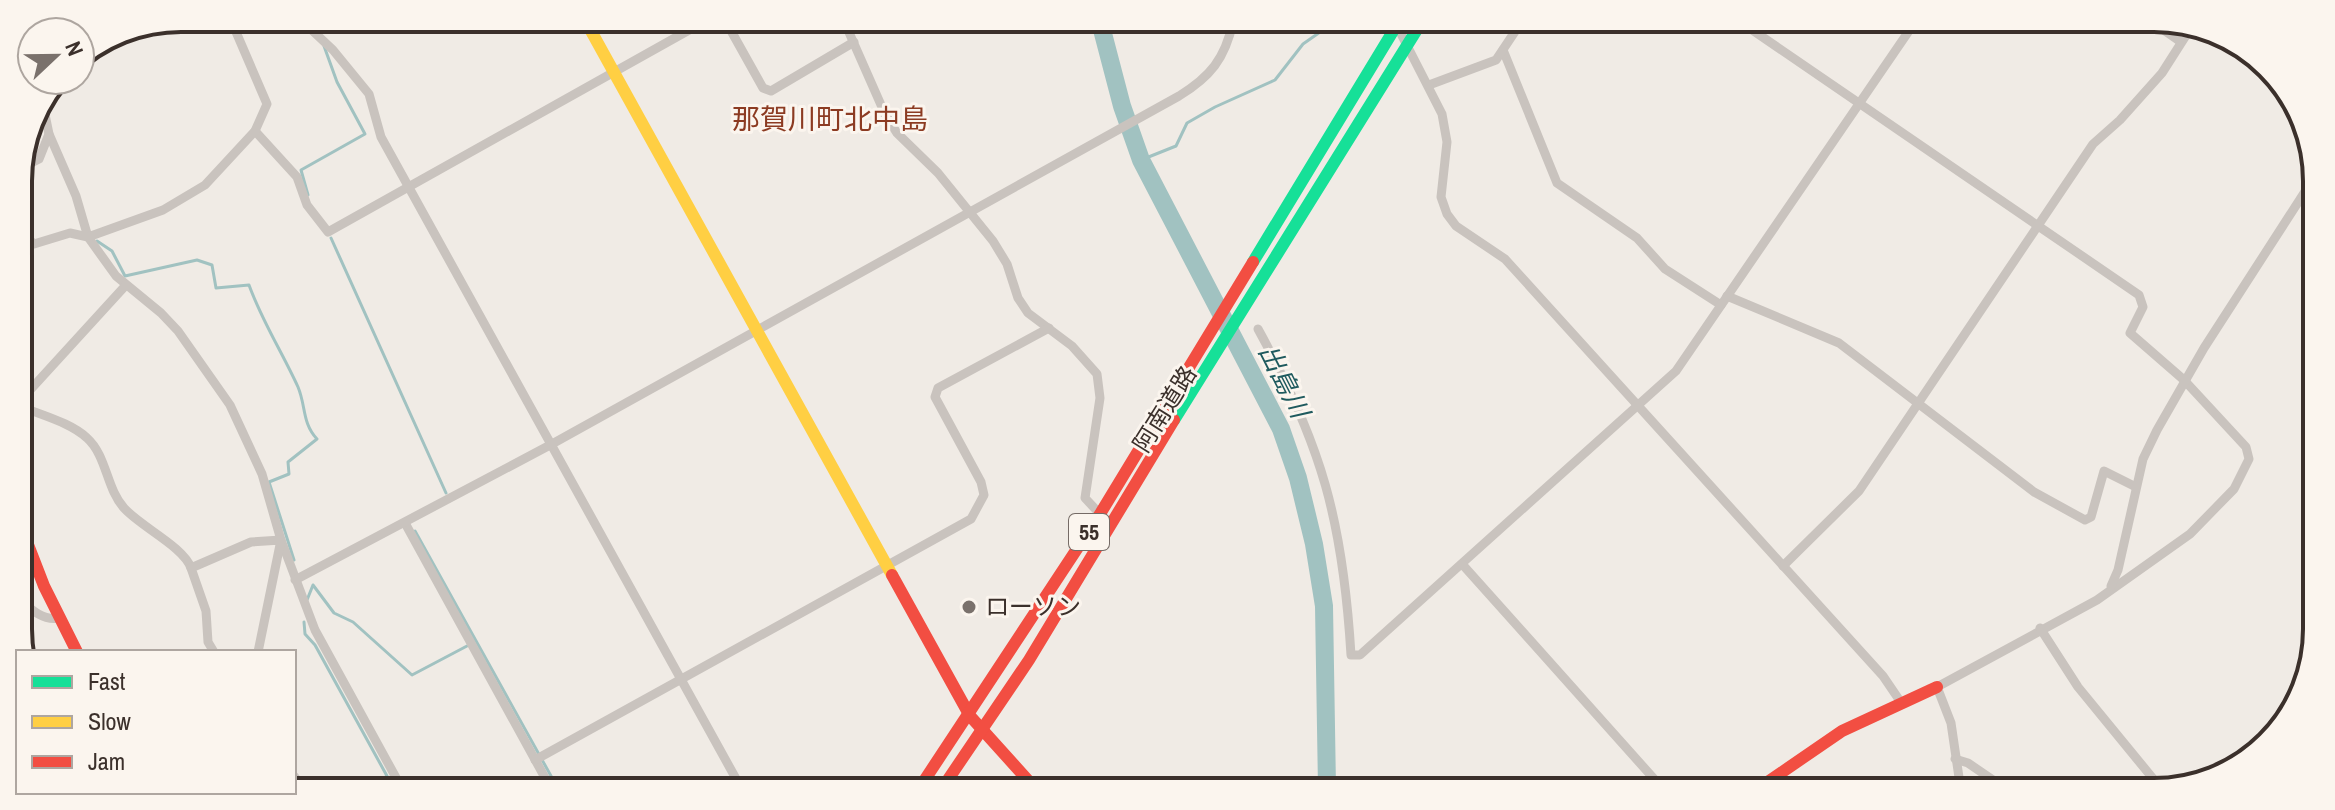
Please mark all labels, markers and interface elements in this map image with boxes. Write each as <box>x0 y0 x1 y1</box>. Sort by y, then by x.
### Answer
north arrow <box>16 16 96 96</box>
text: N <box>58 37 91 60</box>
district label: 那賀川町北中島 <box>732 100 928 138</box>
water label: 出島川 <box>1251 338 1319 426</box>
street label: 阿南道路 <box>1125 359 1203 458</box>
road number: 55 <box>1069 514 1109 550</box>
place label: ローソン <box>985 590 1081 622</box>
marker: ローソン <box>960 598 978 616</box>
legend <box>16 650 296 794</box>
text: Fast <box>88 665 126 697</box>
text: Slow <box>88 705 131 737</box>
text: Jam <box>88 745 125 777</box>

